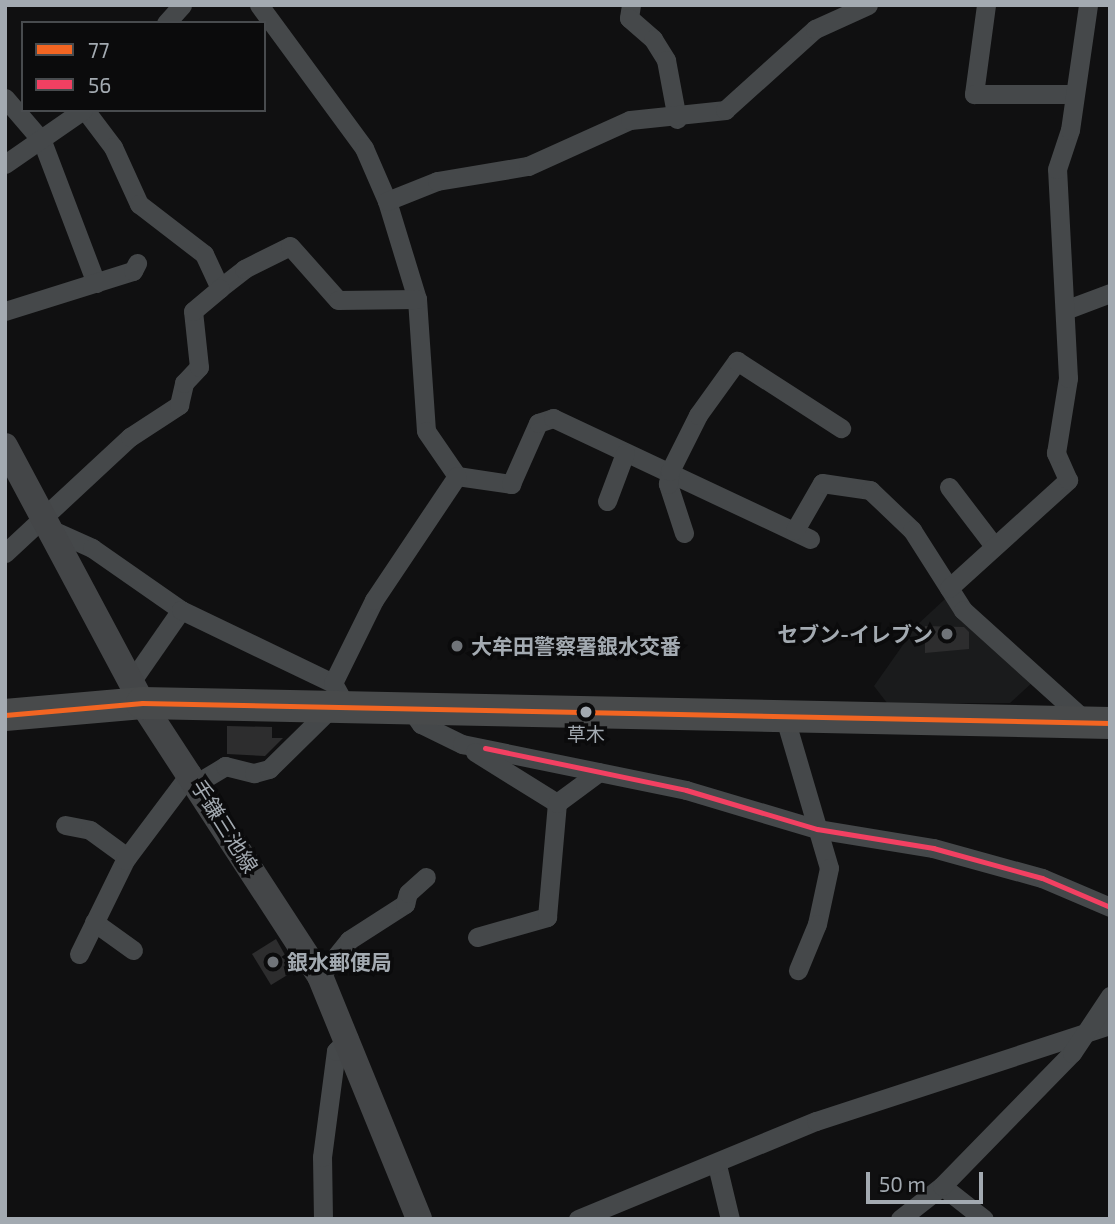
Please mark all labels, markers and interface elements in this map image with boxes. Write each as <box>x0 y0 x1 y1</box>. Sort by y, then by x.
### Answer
legend <box>21 21 266 112</box>
text: 77 <box>88 37 110 62</box>
text: 56 <box>88 72 111 97</box>
place label: セブン-イレブン <box>777 621 933 647</box>
marker: セブン-イレブン <box>939 626 955 642</box>
place label: 大牟田警察署銀水交番 <box>471 633 681 659</box>
marker: 大牟田警察署銀水交番 <box>449 638 465 654</box>
marker: 草木 <box>579 705 593 719</box>
place label: 草木 <box>567 723 605 745</box>
street label: 手鎌三池線 <box>186 775 264 877</box>
place label: 銀水郵便局 <box>287 949 392 975</box>
marker: 銀水郵便局 <box>265 954 281 970</box>
scale bar <box>870 1158 987 1202</box>
text: 50 m <box>879 1171 926 1196</box>

